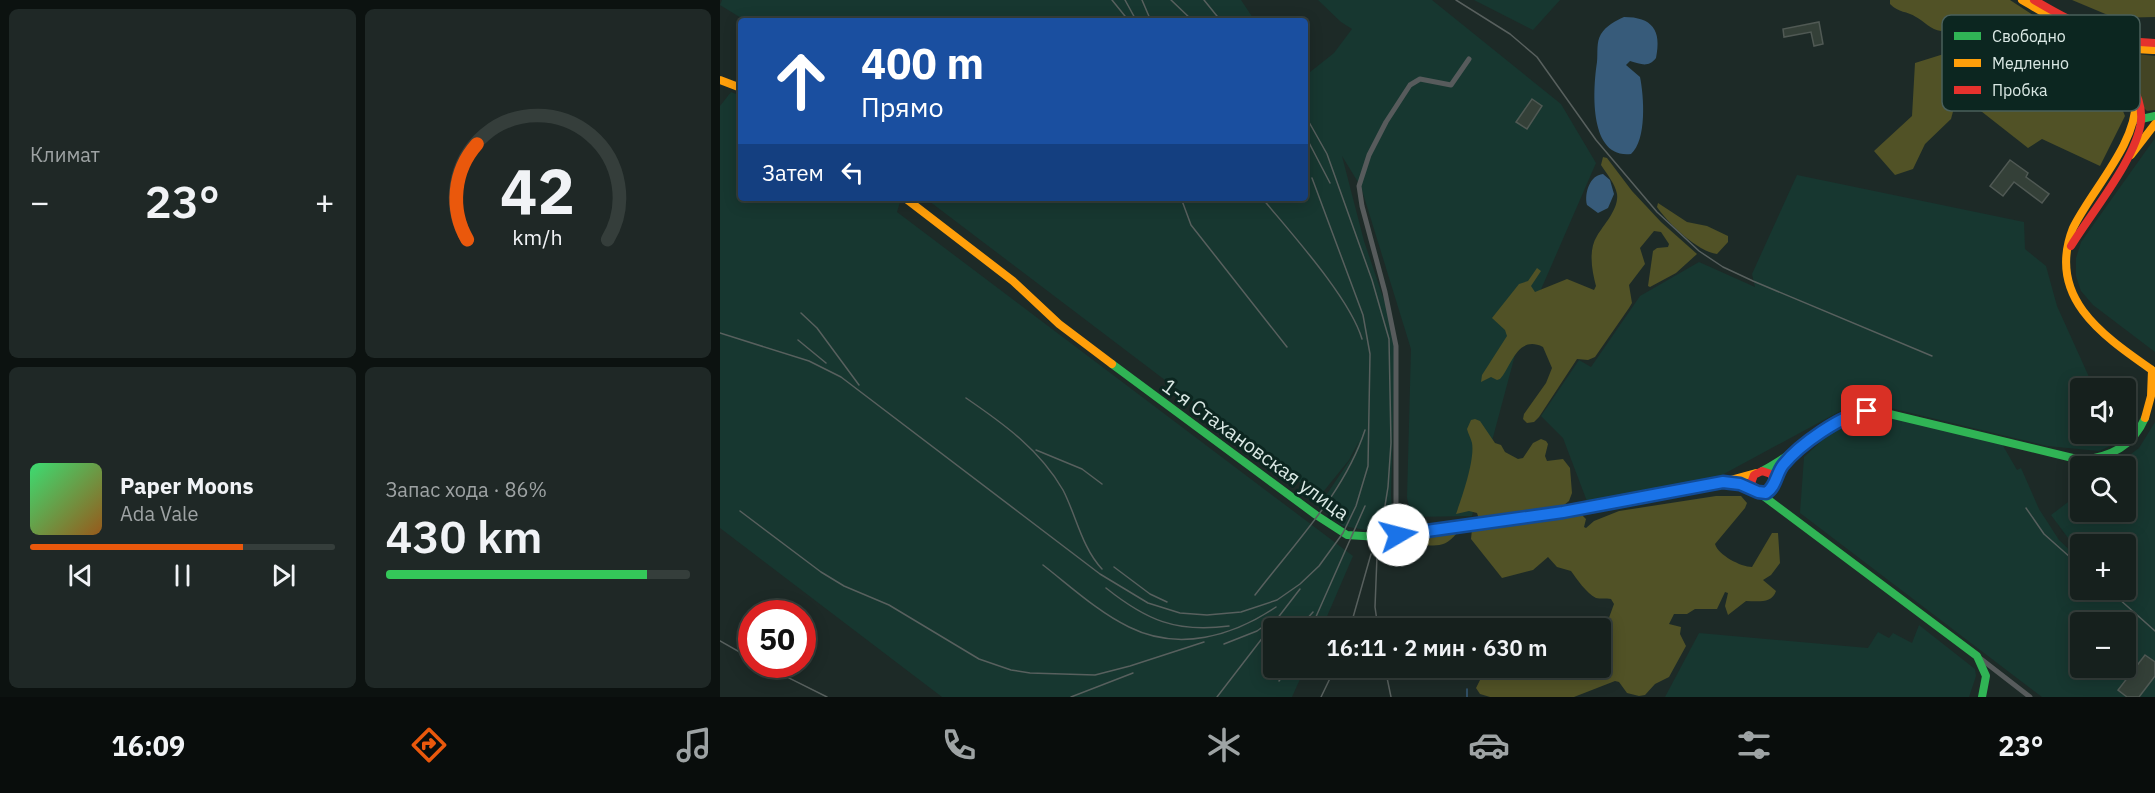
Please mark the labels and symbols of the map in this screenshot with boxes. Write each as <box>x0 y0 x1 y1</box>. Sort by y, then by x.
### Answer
legend <box>1942 15 2140 111</box>
text: Свободно <box>1992 26 2066 46</box>
text: Медленно <box>1992 53 2069 73</box>
text: Пробка <box>1992 80 2048 100</box>
street label: 1-я Стахановская улица <box>1157 372 1355 526</box>
pin <box>1841 385 1892 436</box>
position arrow <box>1366 503 1430 567</box>
speed limit sign: 50 <box>738 600 816 678</box>

